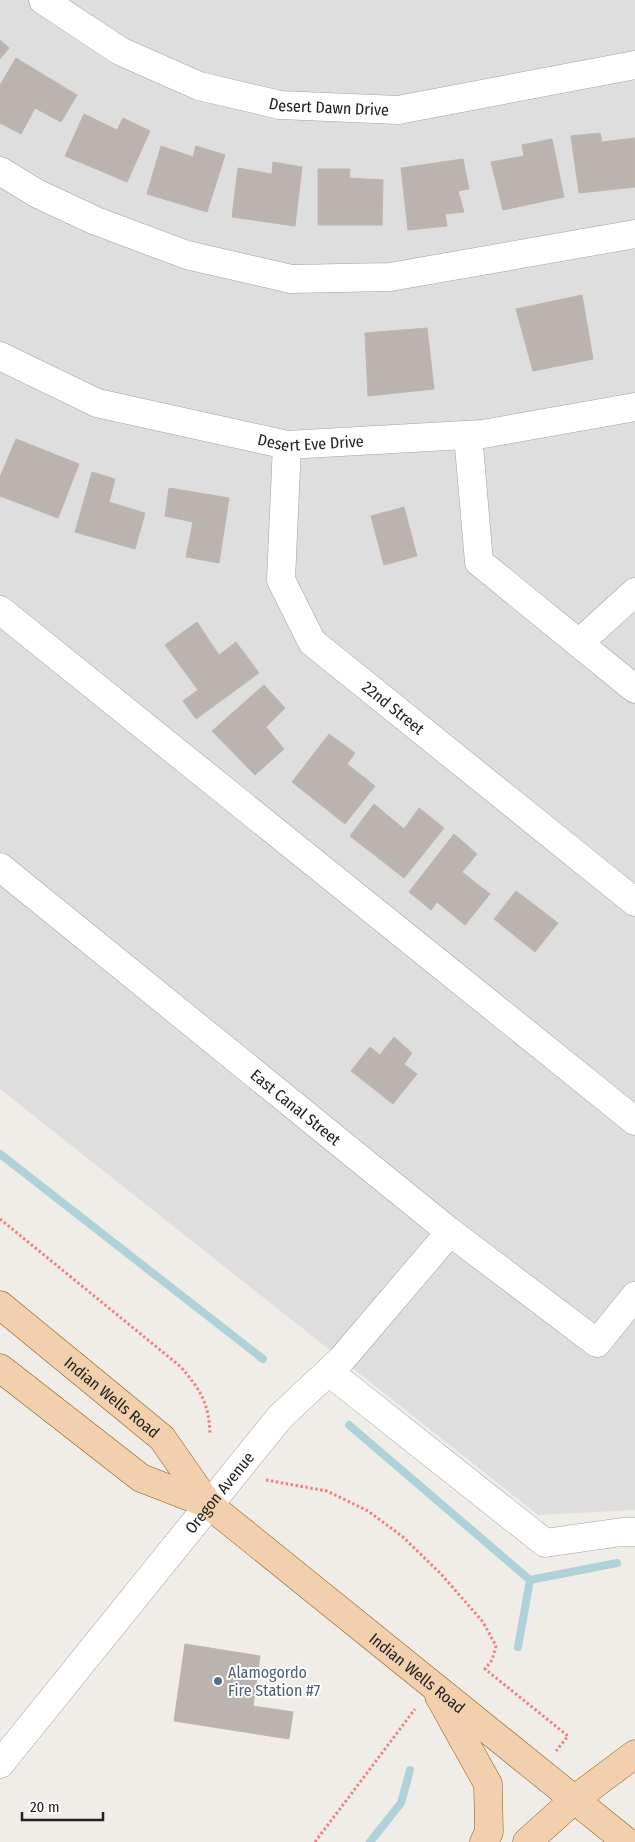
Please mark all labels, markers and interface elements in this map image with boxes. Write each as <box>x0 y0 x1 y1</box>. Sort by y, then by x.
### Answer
street label: Desert Dawn Drive <box>267 94 389 120</box>
street label: Desert Eve Drive <box>256 430 364 455</box>
street label: 22nd Street <box>358 677 429 739</box>
street label: East Canal Street <box>247 1065 345 1150</box>
street label: Indian Wells Road <box>60 1353 163 1442</box>
street label: Oregon Avenue <box>181 1448 258 1537</box>
street label: Indian Wells Road <box>365 1629 469 1717</box>
place label: Alamogordo Fire Station #7 <box>228 1663 321 1700</box>
marker: Alamogordo Fire Station #7 <box>212 1675 224 1687</box>
scale bar <box>22 1790 104 1822</box>
text: 20 m <box>30 1798 60 1816</box>

